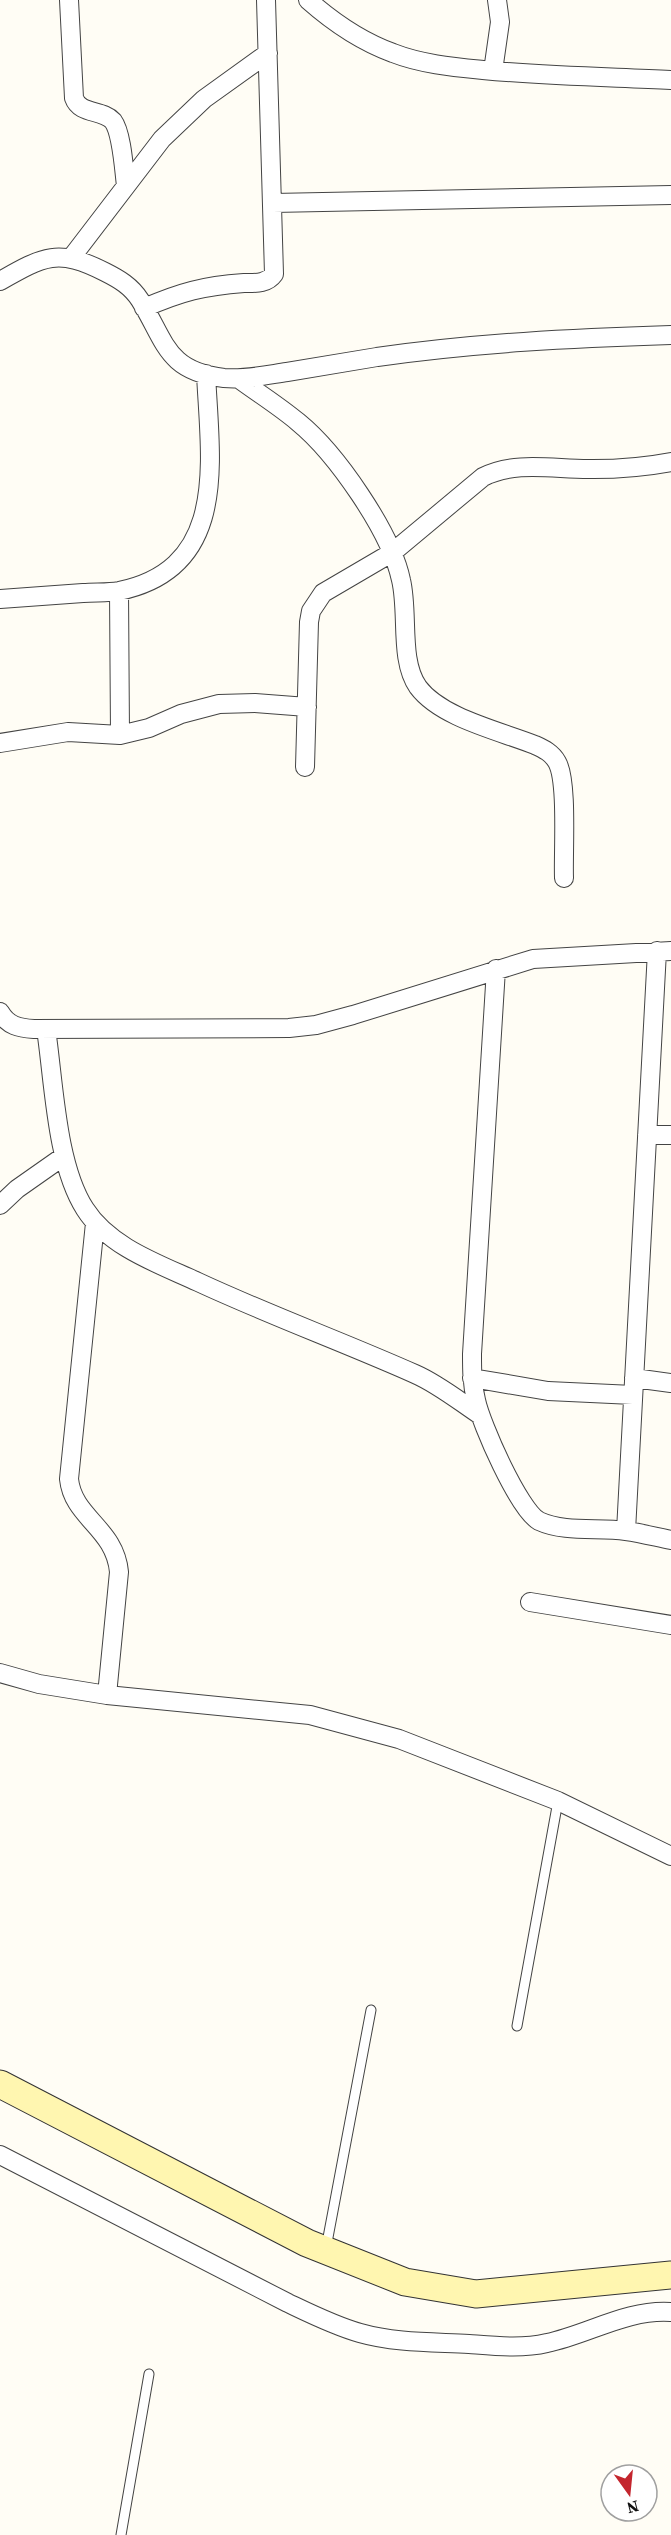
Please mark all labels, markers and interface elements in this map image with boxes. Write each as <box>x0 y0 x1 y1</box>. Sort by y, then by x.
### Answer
north arrow <box>599 2463 659 2523</box>
text: N <box>624 2495 641 2520</box>

